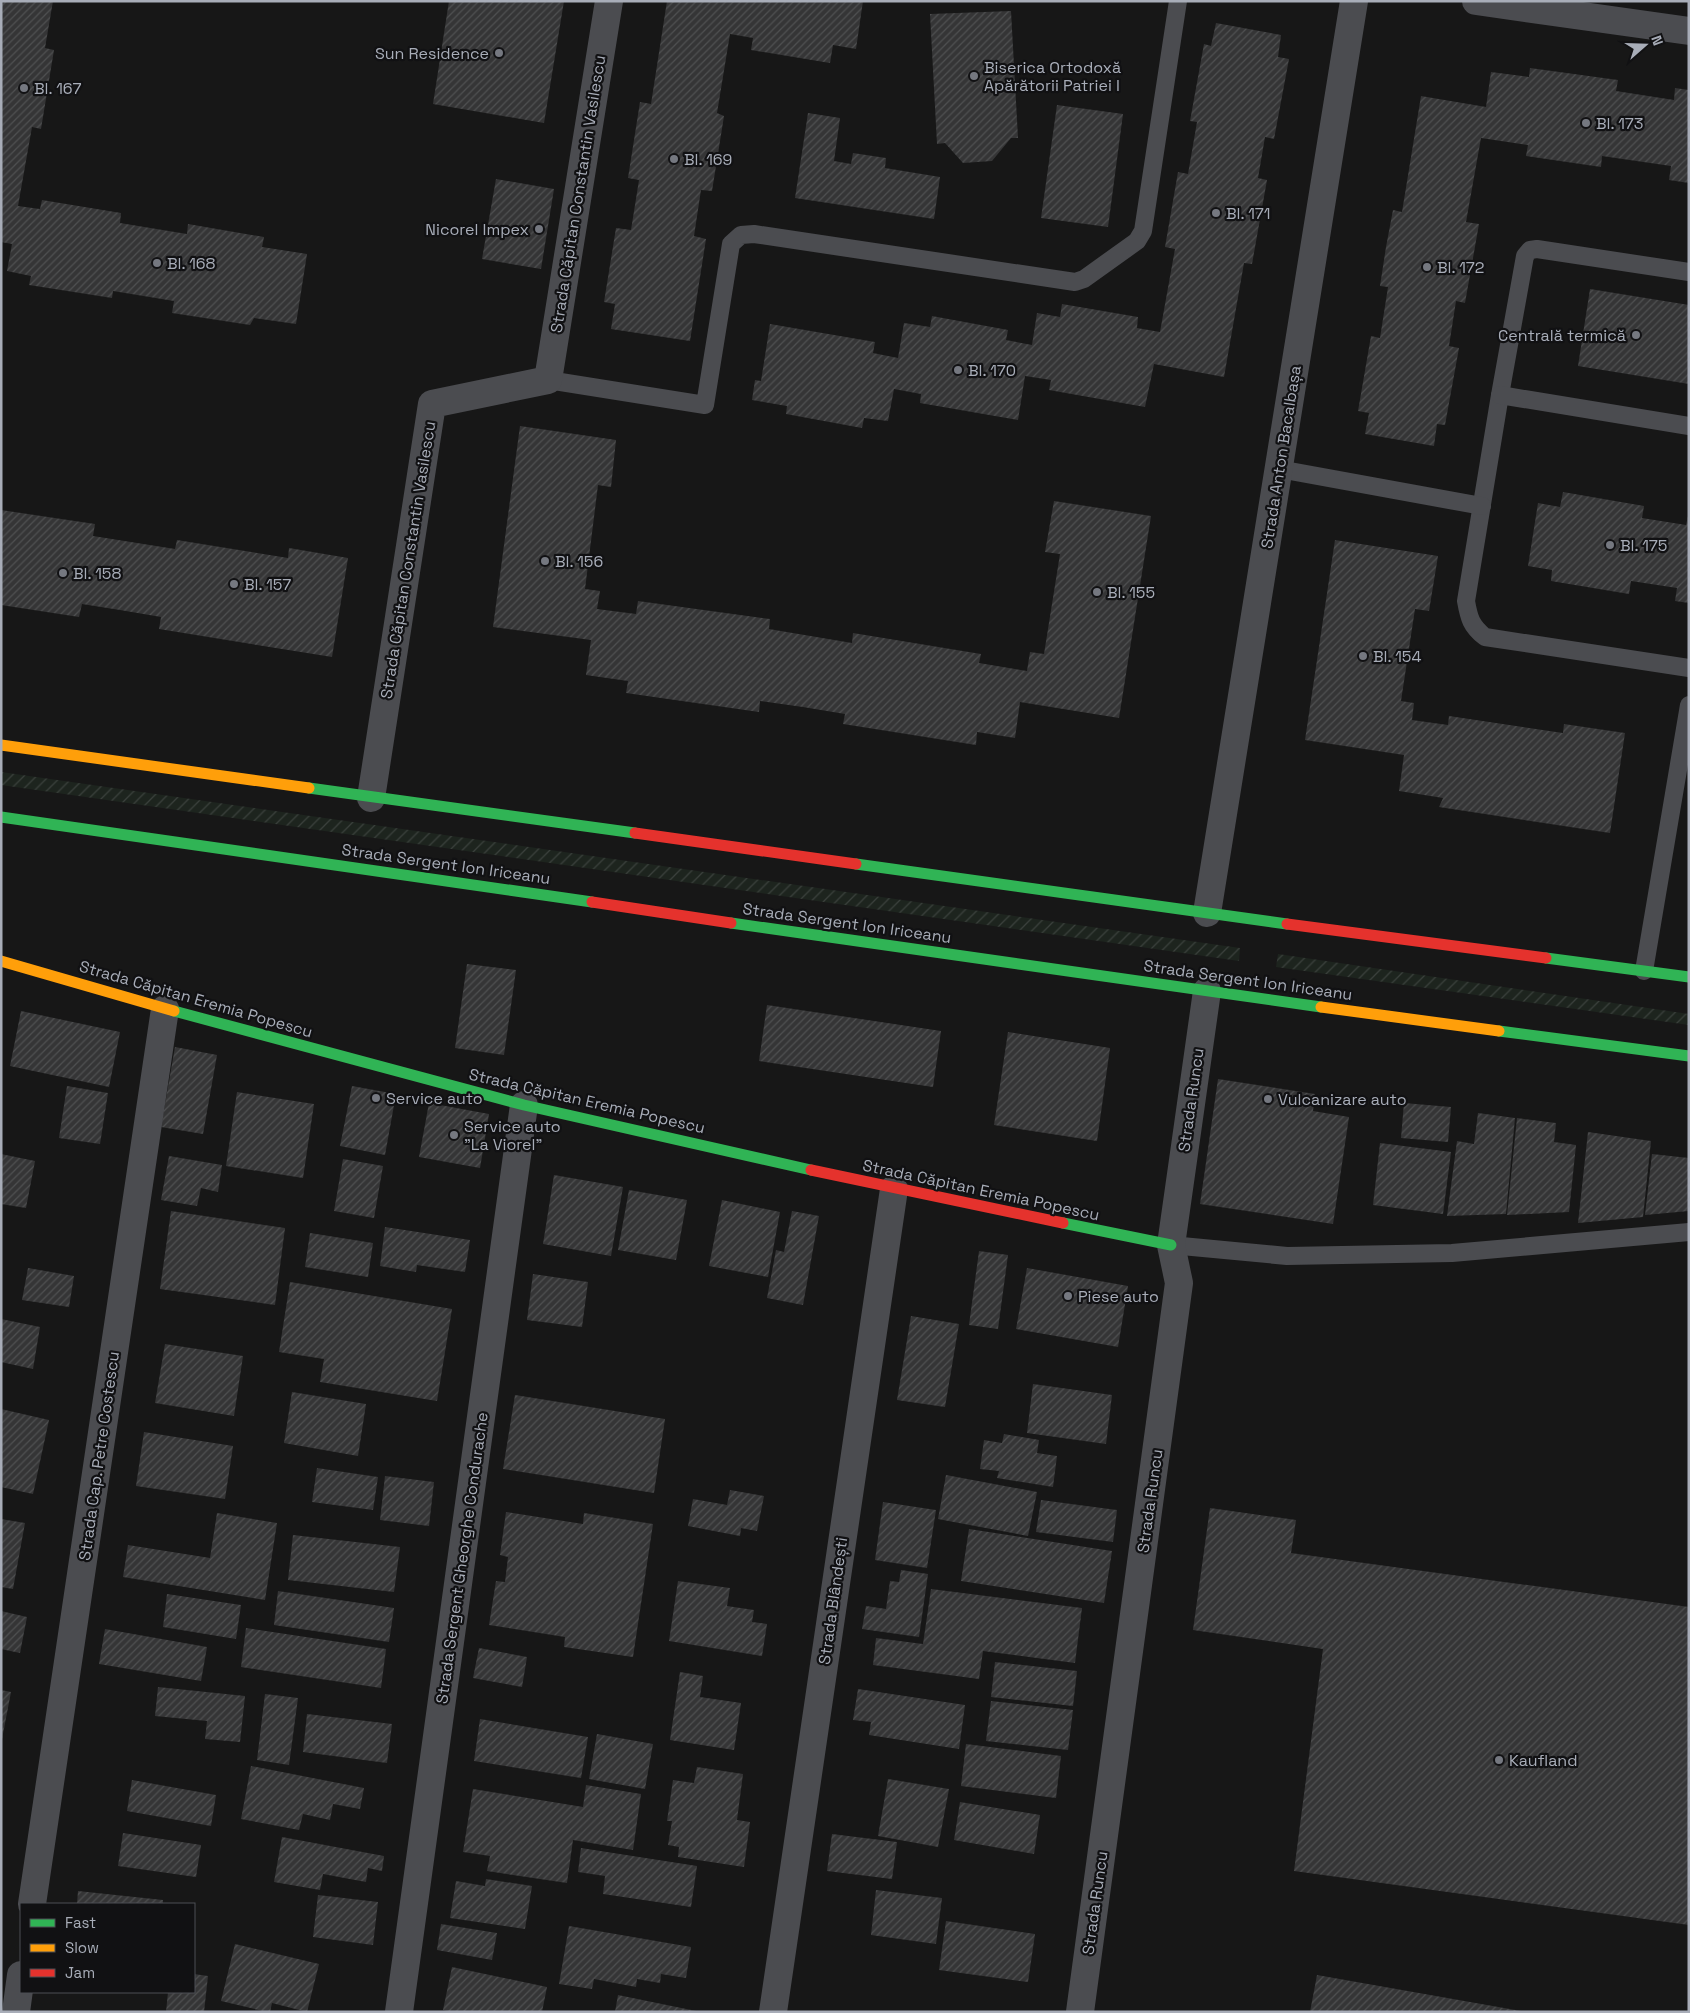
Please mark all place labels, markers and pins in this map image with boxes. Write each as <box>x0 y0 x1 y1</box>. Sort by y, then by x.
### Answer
place label: Sun Residence <box>375 43 489 64</box>
marker: Sun Residence <box>493 47 505 59</box>
place label: Biserica Ortodoxă Apărătorii Patriei I <box>984 57 1121 96</box>
marker: Biserica Ortodoxă Apărătorii Patriei I <box>968 70 980 82</box>
place label: Bl. 167 <box>34 78 81 99</box>
marker: Bl. 167 <box>18 82 30 94</box>
place label: Bl. 173 <box>1596 113 1644 134</box>
marker: Bl. 173 <box>1580 117 1592 129</box>
place label: Bl. 169 <box>684 149 732 170</box>
marker: Bl. 169 <box>668 153 680 165</box>
place label: Bl. 171 <box>1226 203 1270 224</box>
marker: Bl. 171 <box>1210 207 1222 219</box>
place label: Nicorel Impex <box>425 219 529 240</box>
marker: Nicorel Impex <box>533 223 545 235</box>
place label: Bl. 168 <box>167 253 216 274</box>
marker: Bl. 168 <box>151 257 163 269</box>
place label: Bl. 172 <box>1437 257 1484 278</box>
marker: Bl. 172 <box>1421 261 1433 273</box>
place label: Centrală termică <box>1498 325 1626 346</box>
marker: Centrală termică <box>1630 329 1642 341</box>
place label: Bl. 170 <box>968 360 1016 381</box>
marker: Bl. 170 <box>952 364 964 376</box>
place label: Bl. 175 <box>1620 535 1667 556</box>
marker: Bl. 175 <box>1604 539 1616 551</box>
place label: Bl. 156 <box>555 551 603 572</box>
marker: Bl. 156 <box>539 555 551 567</box>
place label: Bl. 158 <box>73 563 121 584</box>
marker: Bl. 158 <box>57 567 69 579</box>
place label: Bl. 157 <box>244 574 291 595</box>
marker: Bl. 157 <box>228 578 240 590</box>
place label: Bl. 155 <box>1107 582 1155 603</box>
marker: Bl. 155 <box>1091 586 1103 598</box>
place label: Bl. 154 <box>1373 646 1421 667</box>
marker: Bl. 154 <box>1357 650 1369 662</box>
place label: Service auto <box>386 1088 483 1109</box>
place label: Vulcanizare auto <box>1278 1089 1407 1110</box>
marker: Service auto <box>370 1092 382 1104</box>
marker: Vulcanizare auto <box>1262 1093 1274 1105</box>
place label: Service auto "La Viorel" <box>464 1116 561 1155</box>
marker: Service auto "La Viorel" <box>448 1129 460 1141</box>
place label: Piese auto <box>1078 1286 1159 1307</box>
marker: Piese auto <box>1062 1290 1074 1302</box>
place label: Kaufland <box>1509 1750 1577 1771</box>
marker: Kaufland <box>1493 1754 1505 1766</box>

